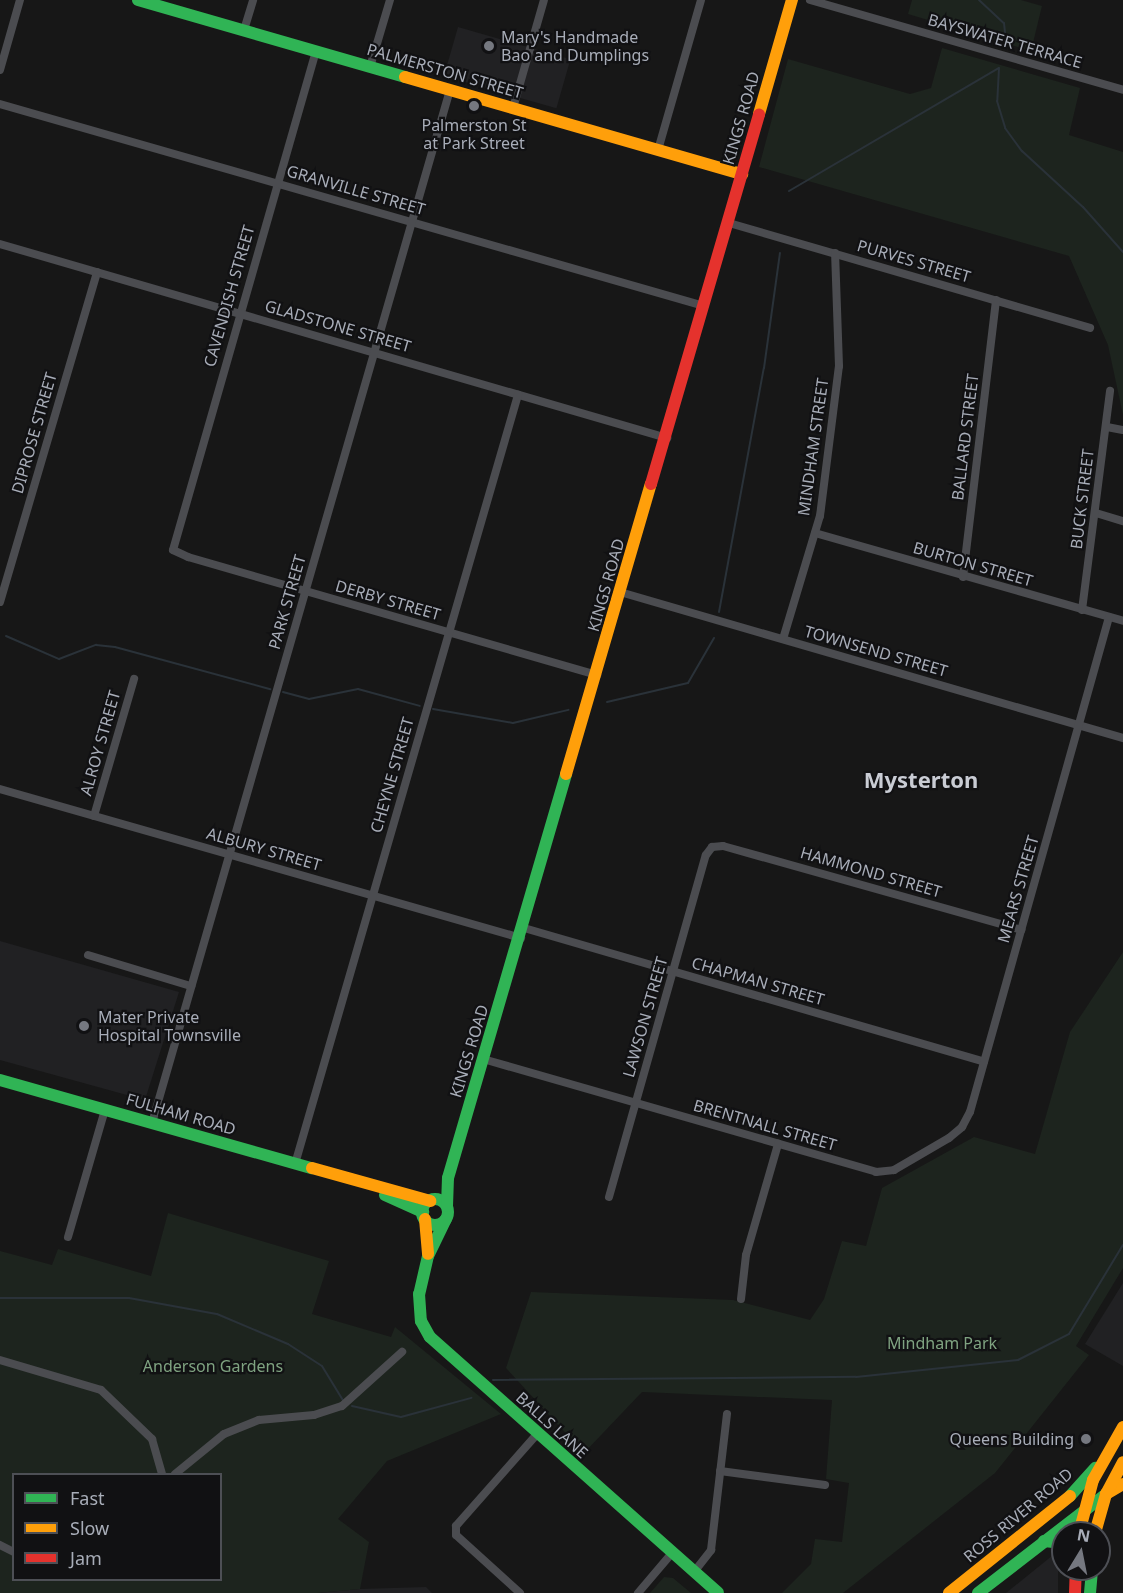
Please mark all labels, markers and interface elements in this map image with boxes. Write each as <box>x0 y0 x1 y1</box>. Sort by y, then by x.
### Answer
street label: BAYSWATER TERRACE <box>926 10 1084 72</box>
place label: Mary's Handmade Bao and Dumplings <box>501 27 649 65</box>
marker: Mary's Handmade Bao and Dumplings <box>482 39 496 53</box>
street label: PALMERSTON STREET <box>365 40 525 102</box>
street label: KINGS ROAD <box>719 69 763 167</box>
marker: Palmerston St at Park Street <box>467 99 481 113</box>
place label: Palmerston St at Park Street <box>421 115 527 153</box>
street label: GRANVILLE STREET <box>285 161 427 219</box>
street label: CAVENDISH STREET <box>200 223 258 369</box>
street label: PURVES STREET <box>855 236 973 286</box>
street label: GLADSTONE STREET <box>263 296 413 356</box>
street label: DIPROSE STREET <box>7 370 61 496</box>
street label: BALLARD STREET <box>948 372 982 502</box>
street label: MINDHAM STREET <box>794 377 832 517</box>
street label: BUCK STREET <box>1066 448 1098 550</box>
street label: KINGS ROAD <box>584 536 628 634</box>
street label: BURTON STREET <box>911 538 1035 590</box>
street label: PARK STREET <box>264 553 310 651</box>
street label: DERBY STREET <box>333 576 443 624</box>
street label: TOWNSEND STREET <box>802 621 950 681</box>
street label: ALROY STREET <box>76 688 124 798</box>
street label: CHEYNE STREET <box>366 715 418 835</box>
district label: Mysterton <box>864 767 978 793</box>
street label: ALBURY STREET <box>205 823 323 875</box>
street label: MEARS STREET <box>993 833 1043 945</box>
street label: HAMMOND STREET <box>798 843 944 901</box>
street label: CHAPMAN STREET <box>689 953 827 1009</box>
street label: LAWSON STREET <box>619 954 671 1080</box>
street label: KINGS ROAD <box>446 1002 492 1100</box>
place label: Mater Private Hospital Townsville <box>98 1007 241 1045</box>
marker: Mater Private Hospital Townsville <box>75 1017 93 1035</box>
street label: FULHAM ROAD <box>124 1089 238 1139</box>
street label: BRENTNALL STREET <box>691 1095 839 1155</box>
park label: Mindham Park <box>887 1333 997 1353</box>
park label: Anderson Gardens <box>143 1356 283 1376</box>
street label: BALLS LANE <box>512 1388 592 1462</box>
place label: Queens Building <box>950 1429 1074 1449</box>
marker: Queens Building <box>1079 1432 1093 1446</box>
street label: ROSS RIVER ROAD <box>960 1464 1076 1566</box>
legend <box>12 1473 222 1581</box>
text: Fast <box>70 1486 105 1510</box>
text: Slow <box>70 1516 109 1540</box>
north arrow <box>1051 1521 1111 1581</box>
text: N <box>1075 1523 1092 1547</box>
text: Jam <box>70 1546 102 1570</box>

